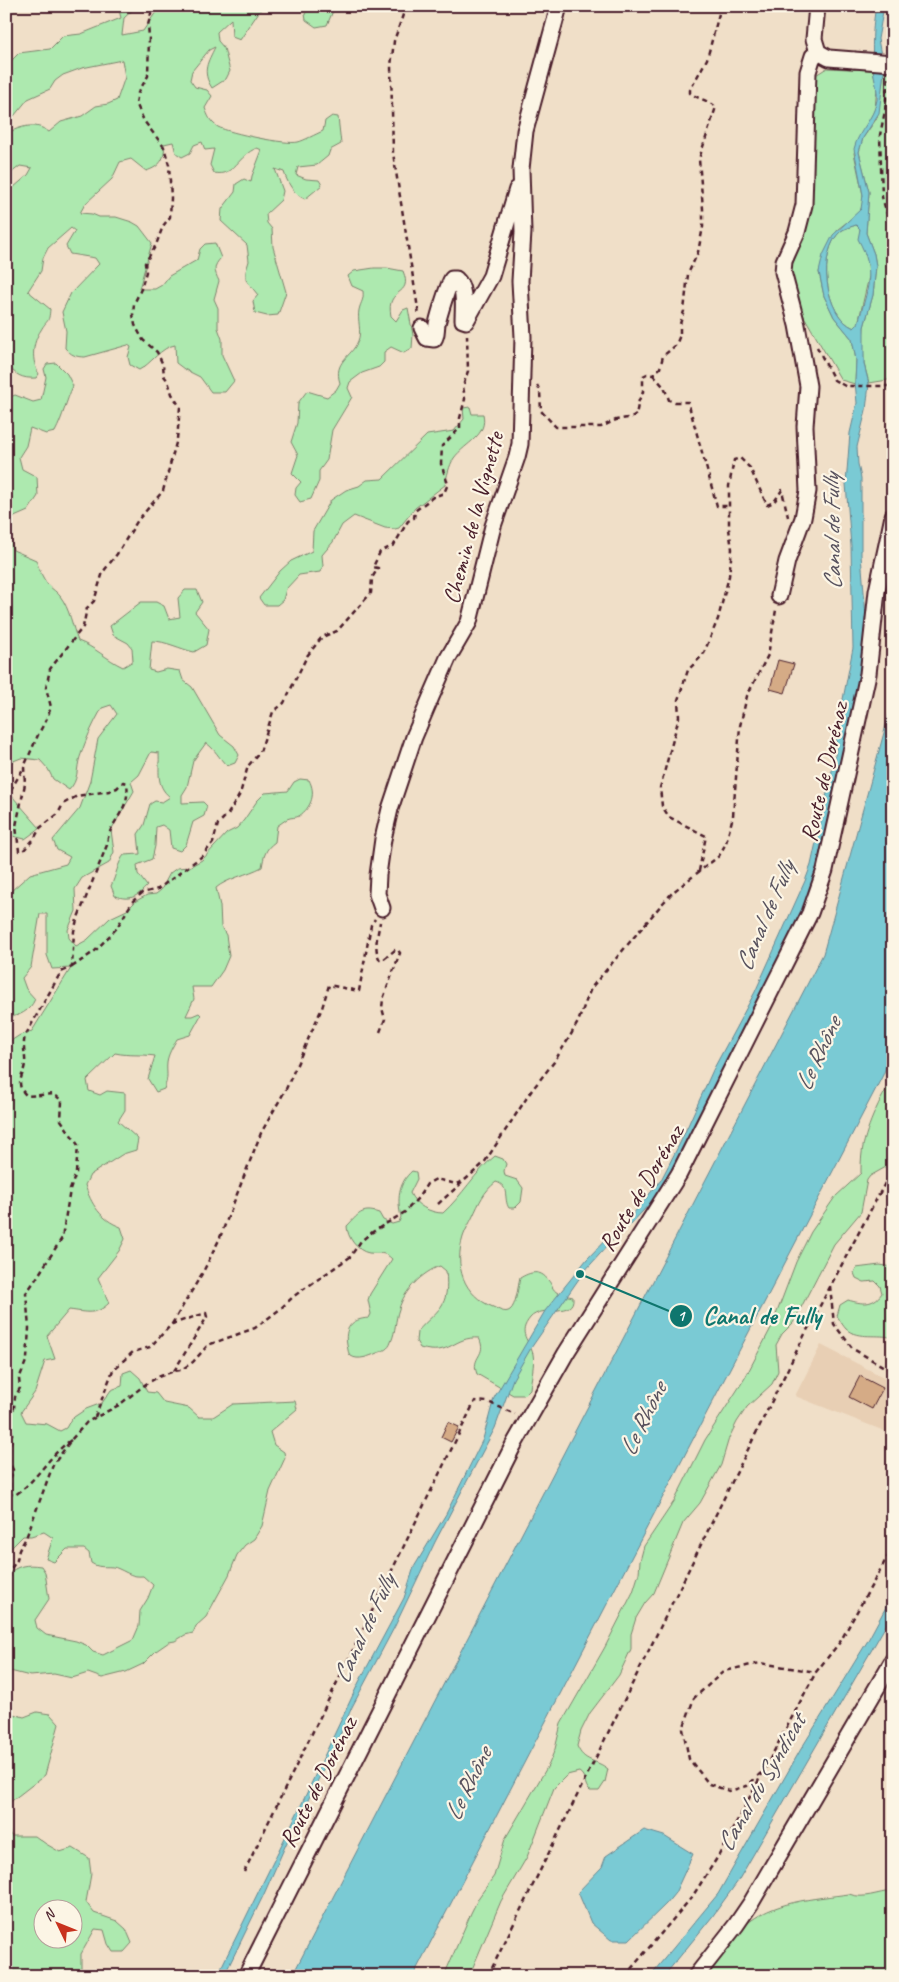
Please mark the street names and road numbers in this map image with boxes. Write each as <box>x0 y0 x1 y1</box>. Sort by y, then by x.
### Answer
street label: Chemin de la Vignette <box>436 427 511 607</box>
street label: Route de Dorénaz <box>793 697 855 845</box>
street label: Route de Dorénaz <box>592 1117 692 1257</box>
street label: Route de Dorénaz <box>272 1710 365 1852</box>

